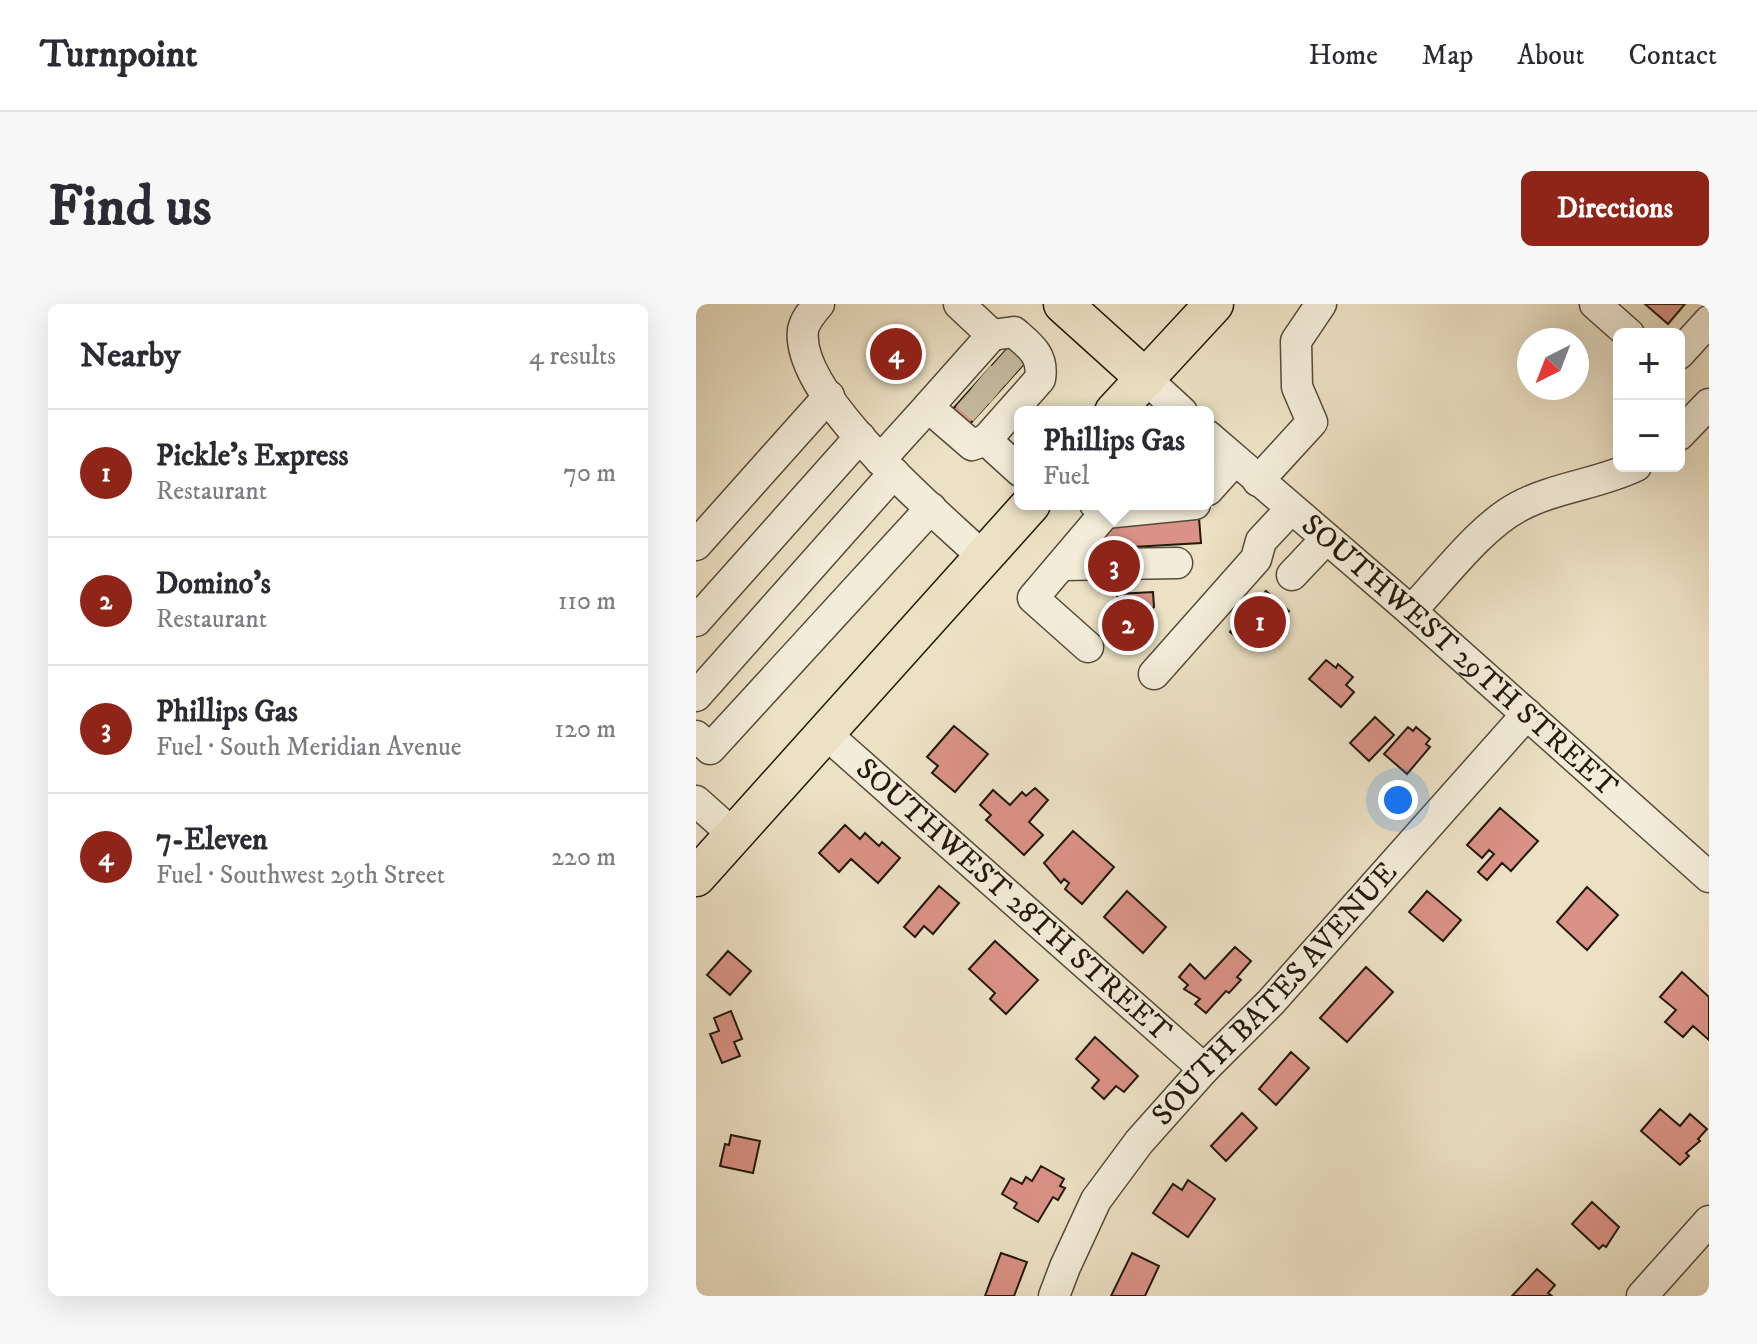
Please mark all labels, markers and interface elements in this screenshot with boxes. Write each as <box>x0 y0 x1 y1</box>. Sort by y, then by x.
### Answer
text: Turnpoint <box>40 31 198 79</box>
text: Home <box>1309 38 1378 73</box>
text: Map <box>1422 38 1473 73</box>
text: About <box>1517 38 1584 73</box>
text: Contact <box>1628 38 1717 73</box>
button: Directions <box>1521 171 1709 246</box>
text: Find us <box>48 173 212 243</box>
pin: 4 <box>870 324 922 384</box>
north arrow <box>1517 328 1589 400</box>
map controls <box>1613 328 1685 472</box>
button: + <box>1613 328 1685 400</box>
text: Nearby <box>80 335 181 377</box>
text: 4 results <box>529 340 616 373</box>
button: − <box>1613 400 1685 472</box>
popup <box>1014 406 1214 510</box>
text: Phillips Gas <box>1043 423 1185 460</box>
text: Pickle's Express <box>156 438 349 475</box>
text: 1 <box>101 457 111 490</box>
text: 70 m <box>563 457 616 490</box>
text: Fuel <box>1043 460 1089 493</box>
text: Restaurant <box>156 475 267 508</box>
street label: SOUTHWEST 29TH STREET <box>1294 506 1625 805</box>
pin: 3 <box>1088 536 1140 596</box>
text: Domino's <box>156 566 271 603</box>
text: 2 <box>100 585 112 618</box>
text: 110 m <box>558 585 616 618</box>
pin: 1 <box>1234 592 1286 652</box>
pin: 2 <box>1102 595 1154 655</box>
text: Restaurant <box>156 603 267 636</box>
text: Phillips Gas <box>156 694 298 731</box>
text: 3 <box>101 713 111 746</box>
text: 120 m <box>555 713 616 746</box>
text: Fuel · South Meridian Avenue <box>156 731 462 764</box>
street label: SOUTHWEST 28TH STREET <box>848 751 1179 1050</box>
your location <box>1378 780 1418 820</box>
text: 7-Eleven <box>156 822 268 859</box>
text: 4 <box>99 841 113 874</box>
text: 220 m <box>551 841 616 874</box>
street label: SOUTH BATES AVENUE <box>1144 854 1405 1133</box>
text: Fuel · Southwest 29th Street <box>156 859 445 892</box>

